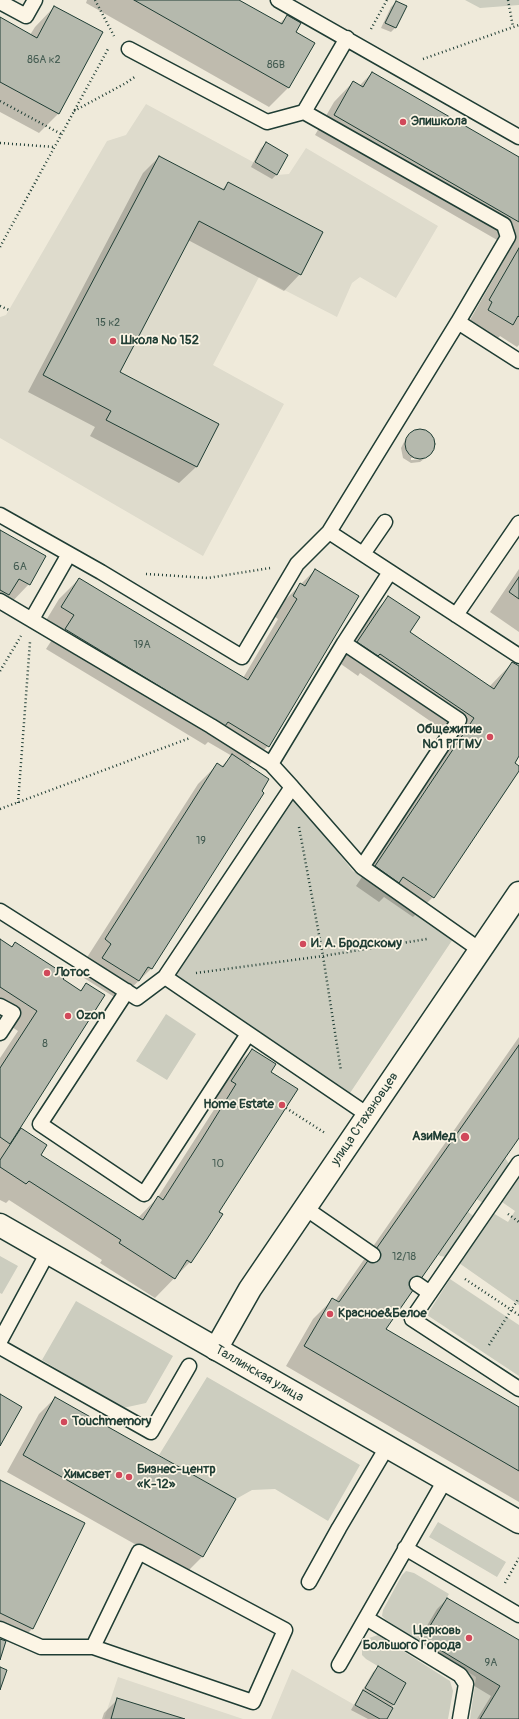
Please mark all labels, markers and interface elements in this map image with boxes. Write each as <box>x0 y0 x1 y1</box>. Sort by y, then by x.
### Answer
house number: 86А к2 <box>27 53 61 67</box>
house number: 86В <box>267 58 285 72</box>
place label: Эпишкола <box>411 114 467 130</box>
marker: Эпишкола <box>398 117 408 127</box>
house number: 15 к2 <box>96 316 120 330</box>
place label: Школа № 152 <box>121 333 199 349</box>
marker: Школа № 152 <box>108 336 118 346</box>
house number: 6А <box>13 560 27 574</box>
house number: 19А <box>133 638 151 652</box>
place label: Общежитие №1 РГГМУ <box>417 722 482 753</box>
marker: Общежитие №1 РГГМУ <box>485 732 495 742</box>
house number: 19 <box>196 834 206 848</box>
place label: И. А. Бродскому <box>311 936 402 952</box>
marker: И. А. Бродскому <box>298 939 308 949</box>
place label: Лотос <box>55 965 90 981</box>
marker: Лотос <box>42 968 52 978</box>
place label: Ozon <box>76 1008 105 1024</box>
marker: Ozon <box>63 1011 73 1021</box>
house number: 8 <box>42 1037 48 1051</box>
street label: улица Стахановцев <box>328 1069 402 1169</box>
place label: Home Estate <box>203 1097 274 1113</box>
marker: Home Estate <box>277 1100 287 1110</box>
place label: АзиМед <box>412 1129 456 1145</box>
marker: АзиМед <box>459 1131 471 1143</box>
house number: 10 <box>212 1157 224 1171</box>
house number: 12/18 <box>392 1250 416 1264</box>
place label: Красное&Белое <box>338 1306 427 1322</box>
marker: Красное&Белое <box>325 1309 335 1319</box>
street label: Таллинская улица <box>212 1342 306 1406</box>
place label: Touchmemory <box>72 1414 151 1430</box>
marker: Touchmemory <box>59 1417 69 1427</box>
place label: Бизнес-центр «К-12» <box>137 1462 216 1493</box>
place label: Химсвет <box>64 1467 111 1483</box>
marker: Химсвет <box>114 1470 124 1480</box>
marker: Бизнес-центр «К-12» <box>124 1472 134 1482</box>
place label: Церковь Большого Города <box>363 1623 461 1654</box>
marker: Церковь Большого Города <box>464 1633 474 1643</box>
house number: 9А <box>485 1656 497 1670</box>

